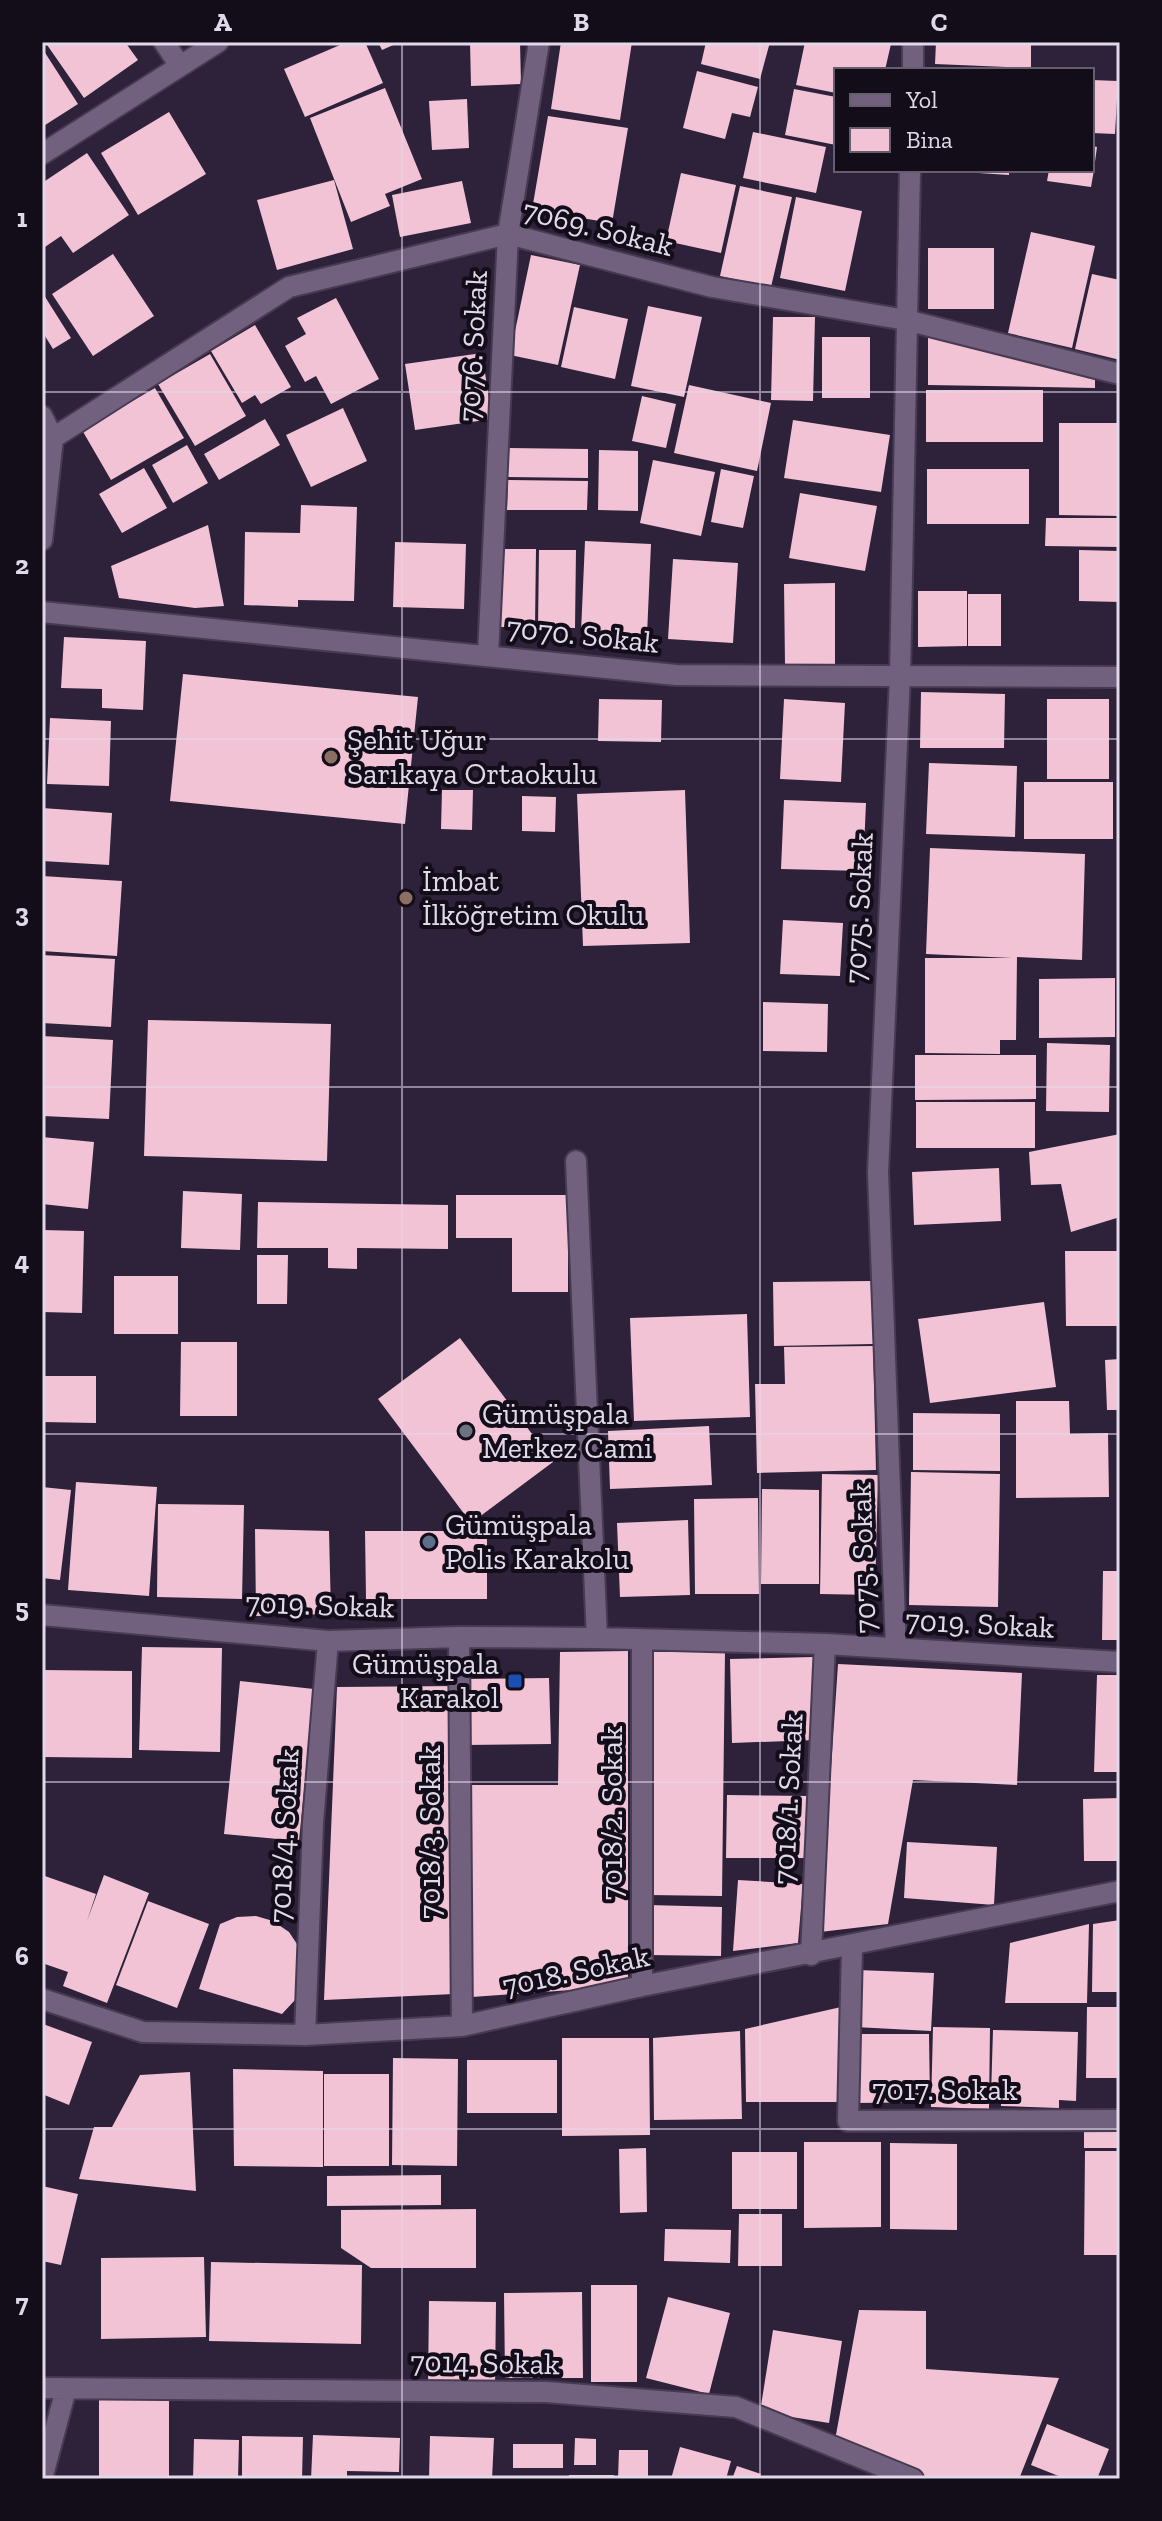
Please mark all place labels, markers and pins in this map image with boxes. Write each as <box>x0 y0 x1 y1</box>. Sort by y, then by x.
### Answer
place label: Şehit Uğur Sarıkaya Ortaokulu <box>347 722 597 792</box>
marker: Şehit Uğur Sarıkaya Ortaokulu <box>322 748 340 766</box>
place label: İmbat İlköğretim Okulu <box>422 863 644 933</box>
marker: İmbat İlköğretim Okulu <box>397 889 415 907</box>
place label: Gümüşpala Merkez Cami <box>482 1396 652 1466</box>
marker: Gümüşpala Merkez Cami <box>457 1422 475 1440</box>
place label: Gümüşpala Polis Karakolu <box>445 1507 630 1577</box>
marker: Gümüşpala Polis Karakolu <box>420 1533 438 1551</box>
place label: Gümüşpala Karakol <box>352 1646 499 1716</box>
marker: Gümüşpala Karakol <box>506 1672 524 1690</box>

